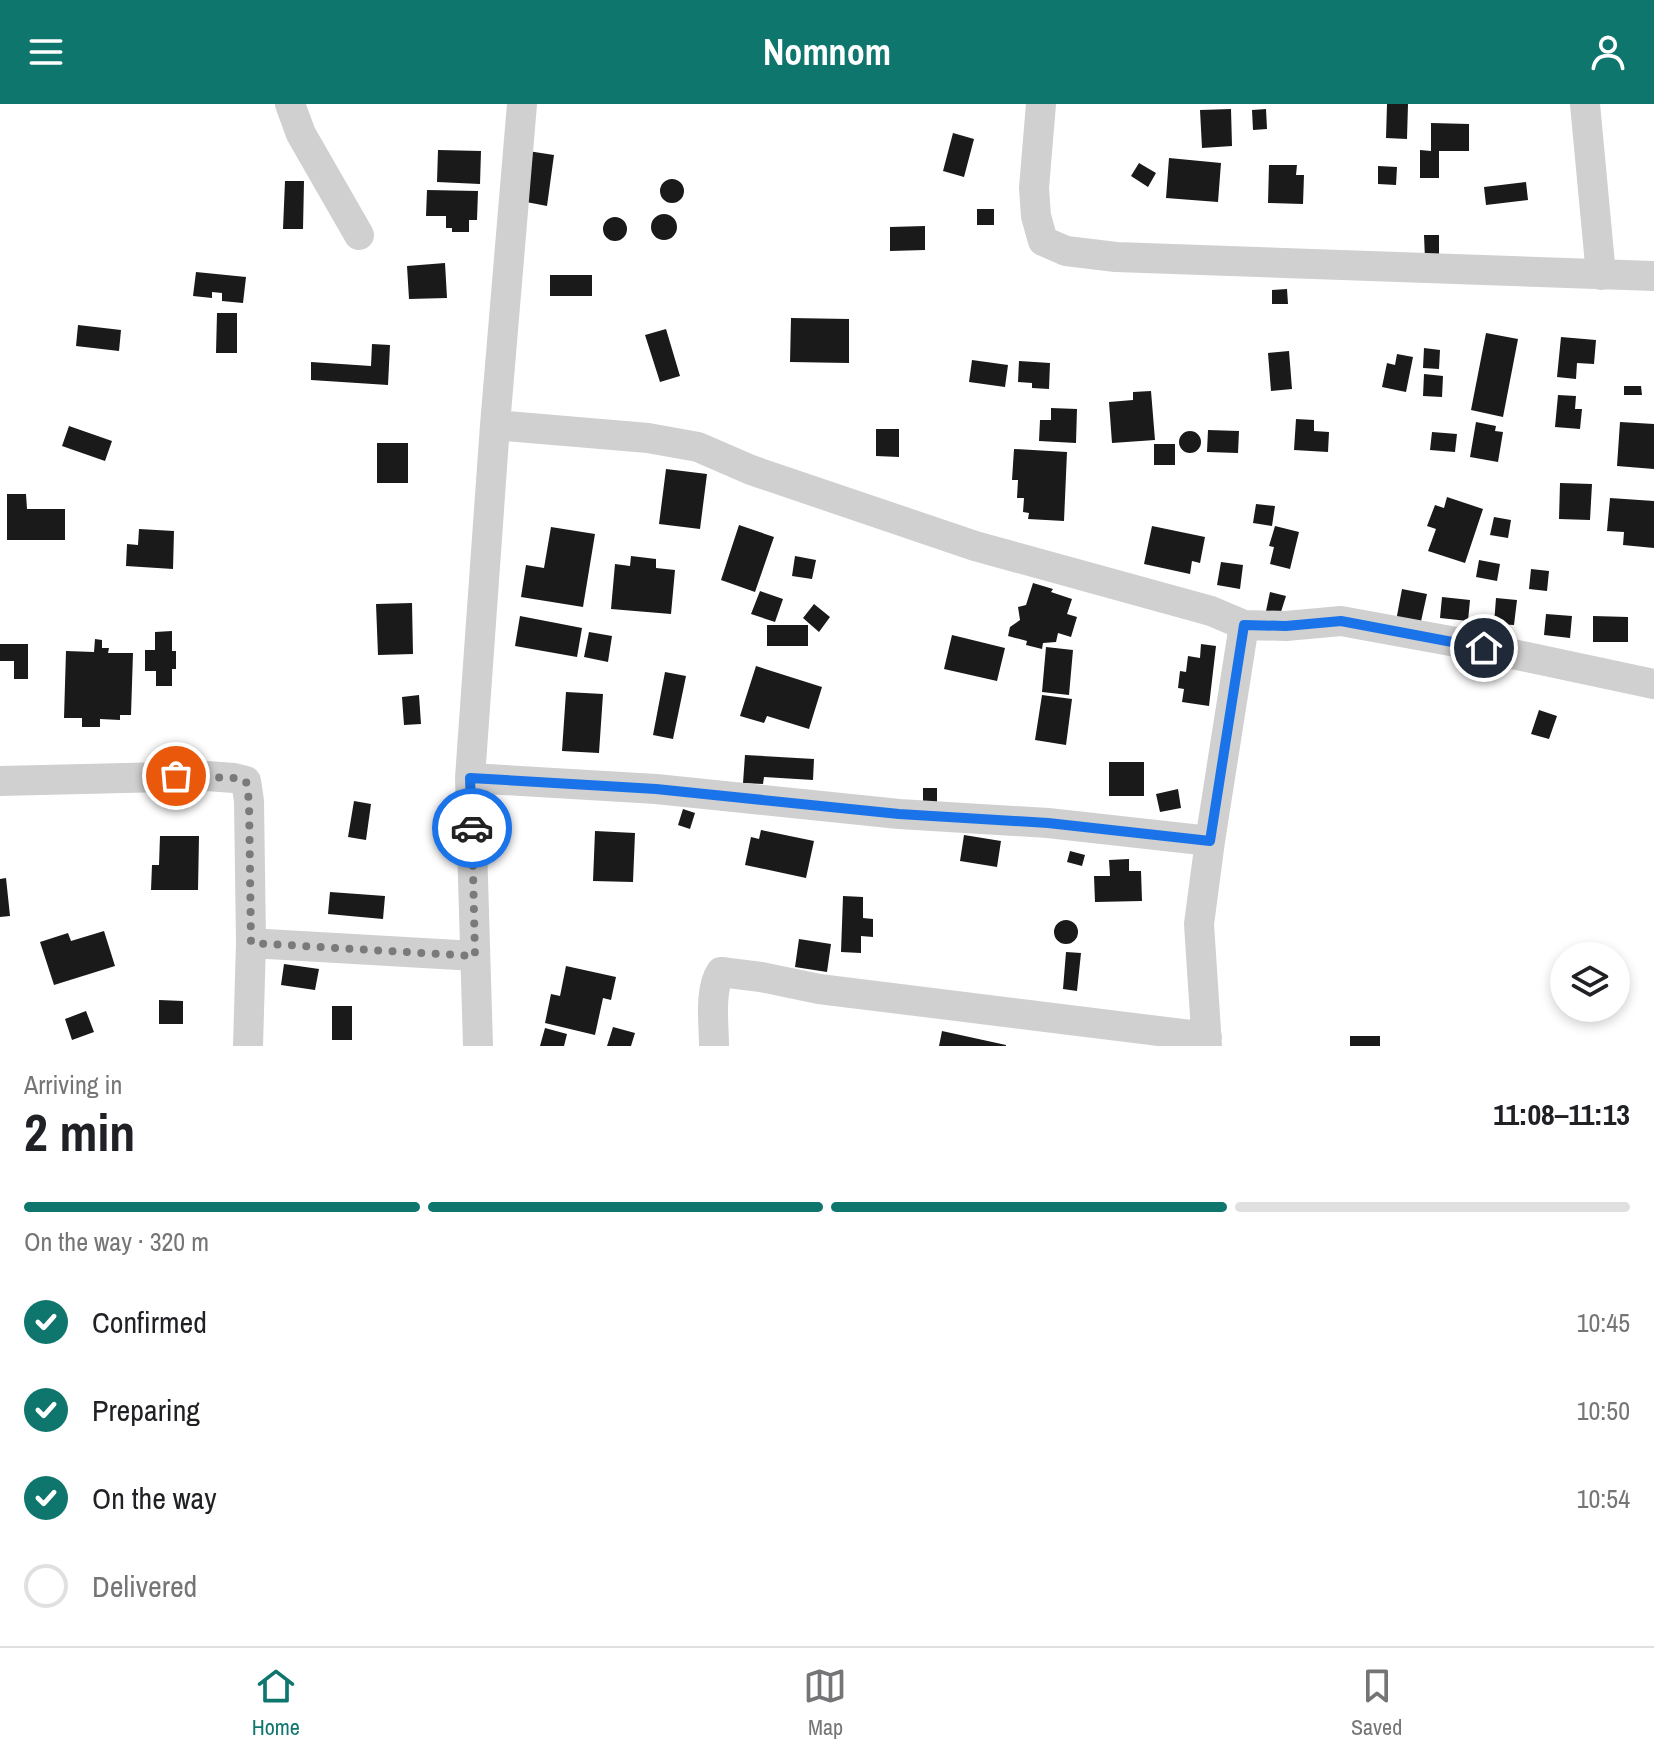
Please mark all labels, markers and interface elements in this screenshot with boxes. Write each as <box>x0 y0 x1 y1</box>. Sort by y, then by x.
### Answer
text: Nomnom <box>763 28 891 76</box>
icon: menu <box>24 30 68 74</box>
icon: person <box>1586 30 1630 74</box>
pin <box>1450 614 1518 682</box>
icon: home <box>1462 626 1506 670</box>
pin <box>142 742 210 810</box>
icon: bag <box>154 754 198 798</box>
courier <box>432 788 512 868</box>
icon: car <box>450 806 494 850</box>
map controls <box>1550 942 1630 1022</box>
button: layers <box>1550 942 1630 1022</box>
text: Arriving in <box>24 1067 122 1102</box>
text: 11:08–11:13 <box>1493 1094 1630 1134</box>
text: 2 min <box>24 1097 135 1167</box>
text: On the way · 320 m <box>24 1224 209 1259</box>
icon: check <box>24 1300 68 1344</box>
text: Confirmed <box>92 1302 207 1342</box>
text: 10:45 <box>1577 1305 1630 1340</box>
icon: check <box>24 1388 68 1432</box>
text: Preparing <box>92 1390 200 1430</box>
text: 10:50 <box>1577 1393 1630 1428</box>
icon: check <box>24 1476 68 1520</box>
text: On the way <box>92 1478 216 1518</box>
text: 10:54 <box>1577 1481 1630 1516</box>
text: Delivered <box>92 1566 197 1606</box>
tab: Home <box>252 1664 300 1742</box>
tab: Map <box>803 1664 847 1742</box>
tab: Saved <box>1351 1664 1402 1742</box>

